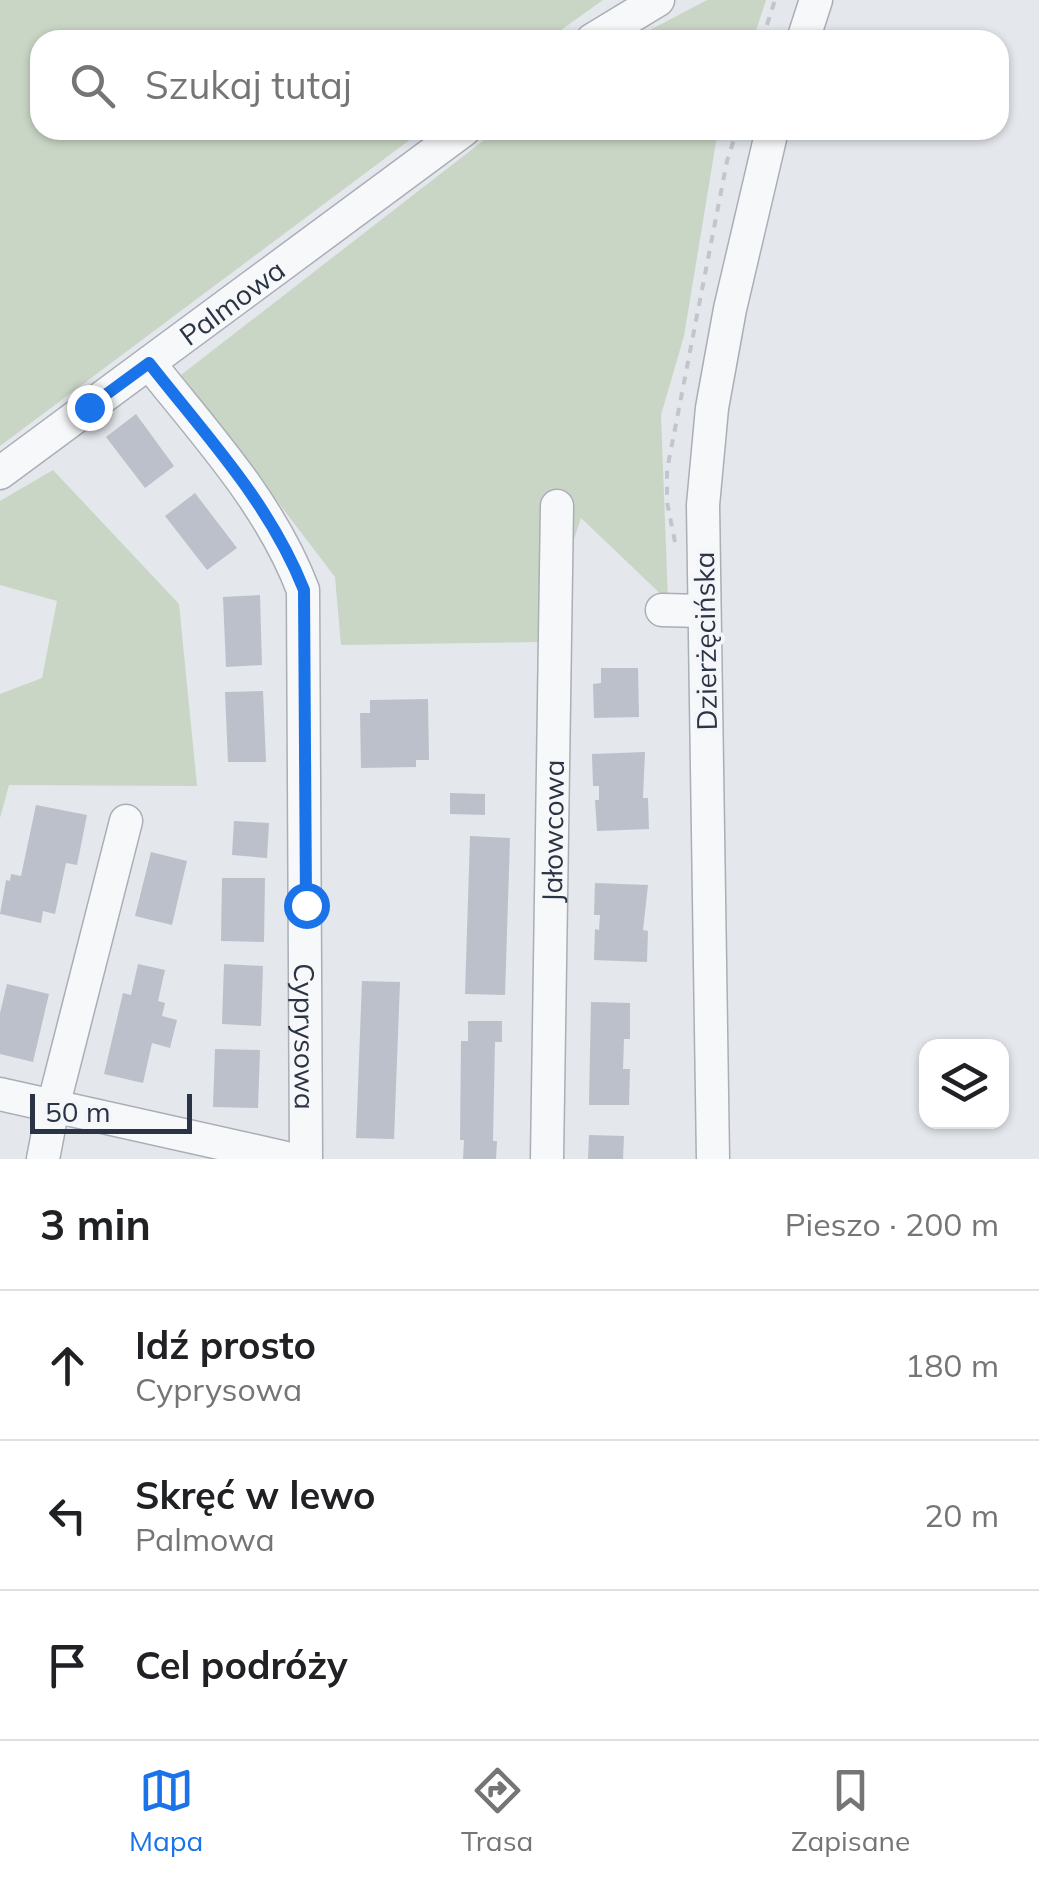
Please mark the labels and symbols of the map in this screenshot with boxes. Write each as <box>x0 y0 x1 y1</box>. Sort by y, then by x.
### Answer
street label: Palmowa <box>172 251 291 352</box>
route end <box>67 385 113 431</box>
street label: Dzierżęcińska <box>686 551 724 731</box>
street label: Jałowcowa <box>533 759 571 903</box>
route start <box>284 883 330 929</box>
street label: Cyprysowa <box>287 963 323 1110</box>
scale bar <box>30 1089 192 1134</box>

